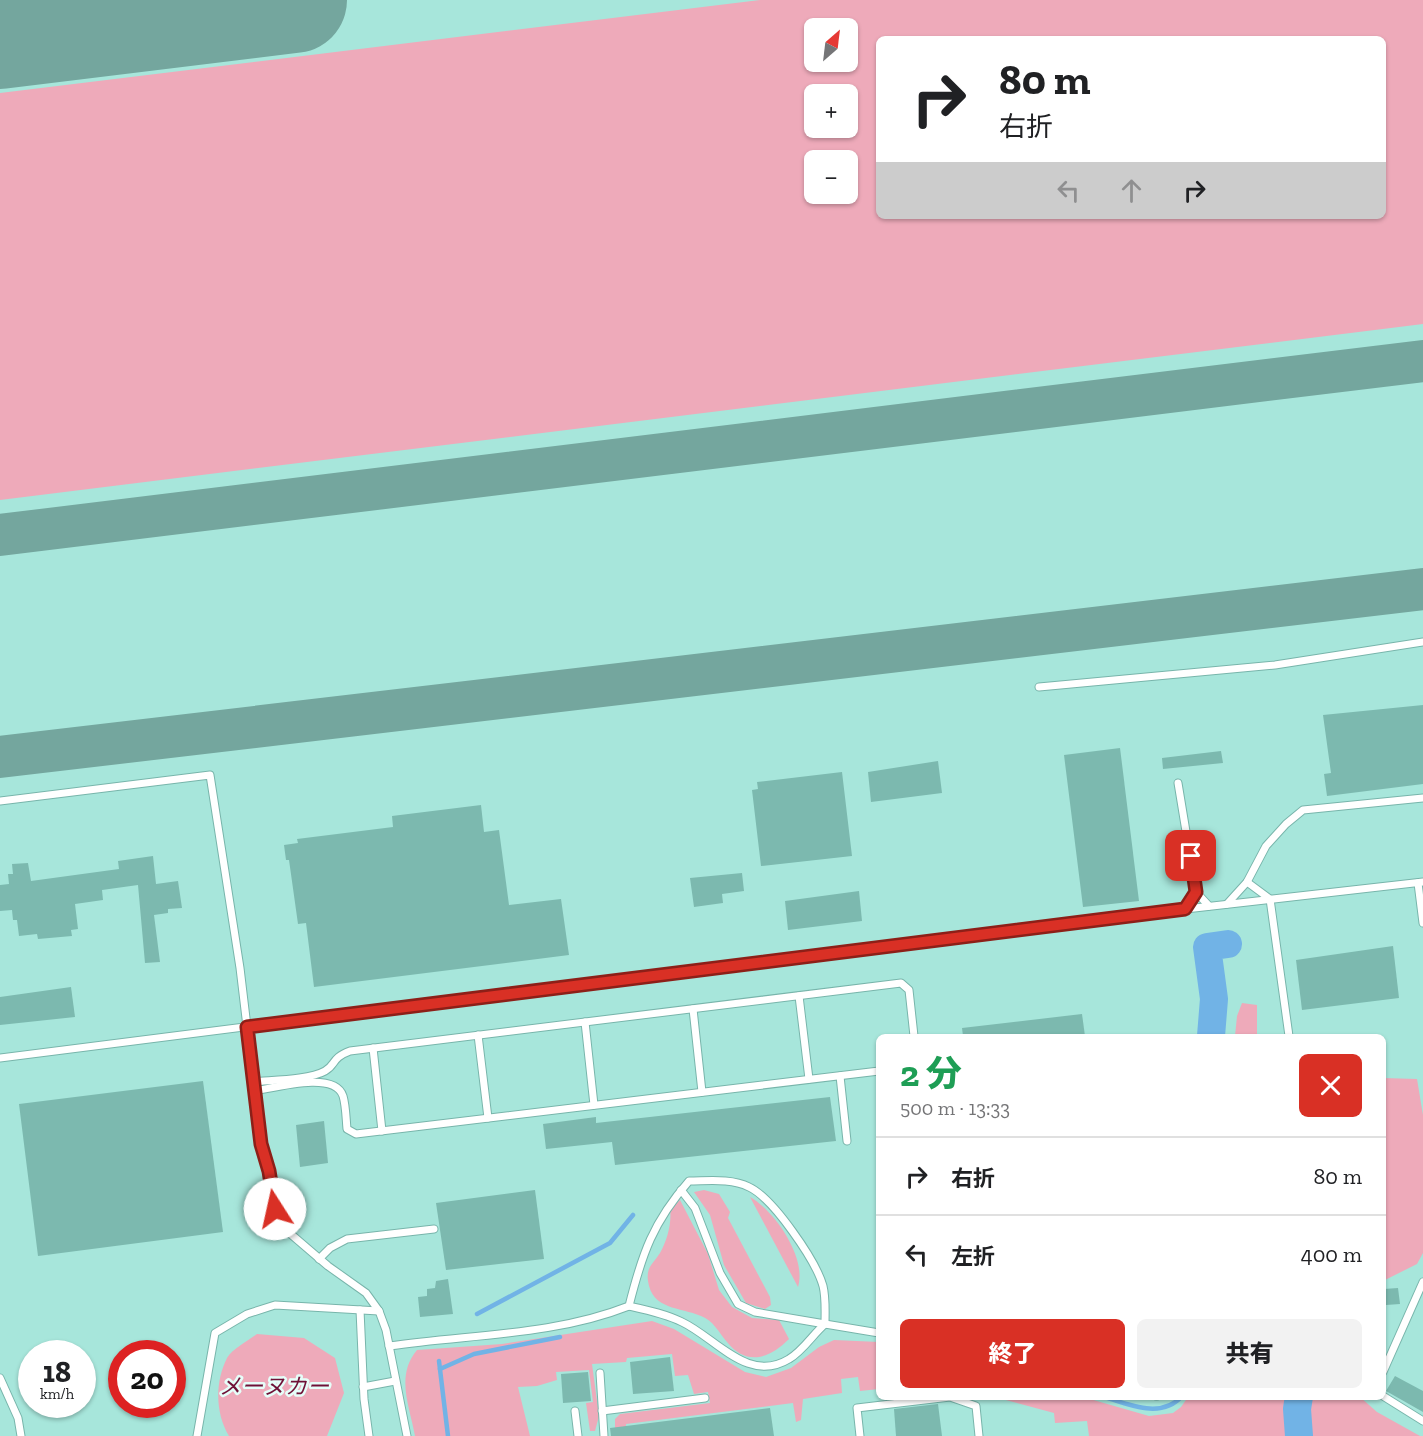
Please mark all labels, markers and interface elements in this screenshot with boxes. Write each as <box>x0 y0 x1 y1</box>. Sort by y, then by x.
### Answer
north arrow <box>804 18 858 72</box>
map controls <box>804 18 858 204</box>
text: 80 m <box>999 54 1090 105</box>
icon: right <box>900 60 978 138</box>
button: + <box>804 84 858 138</box>
text: 右折 <box>999 111 1053 143</box>
button: − <box>804 150 858 204</box>
icon: left <box>1052 174 1085 207</box>
icon: ahead <box>1115 174 1148 207</box>
icon: right <box>1178 174 1211 207</box>
pin <box>1165 830 1216 881</box>
icon: arrive <box>1174 839 1207 872</box>
text: 2 分 <box>900 1052 962 1095</box>
button: close <box>1299 1054 1362 1117</box>
text: 500 m · 13:33 <box>900 1096 1010 1120</box>
icon: right <box>900 1160 933 1193</box>
text: 80 m <box>1314 1163 1362 1190</box>
text: 右折 <box>951 1165 995 1192</box>
position arrow <box>243 1177 307 1241</box>
icon: left <box>900 1238 933 1271</box>
text: 400 m <box>1301 1241 1362 1268</box>
text: 左折 <box>951 1243 995 1270</box>
button: 終了 <box>900 1319 1125 1388</box>
button: 共有 <box>1137 1319 1362 1388</box>
speed limit sign: 20 <box>108 1340 186 1418</box>
text: 18 <box>43 1354 71 1390</box>
park label: メーヌカー <box>219 1373 330 1400</box>
text: km/h <box>40 1385 74 1403</box>

